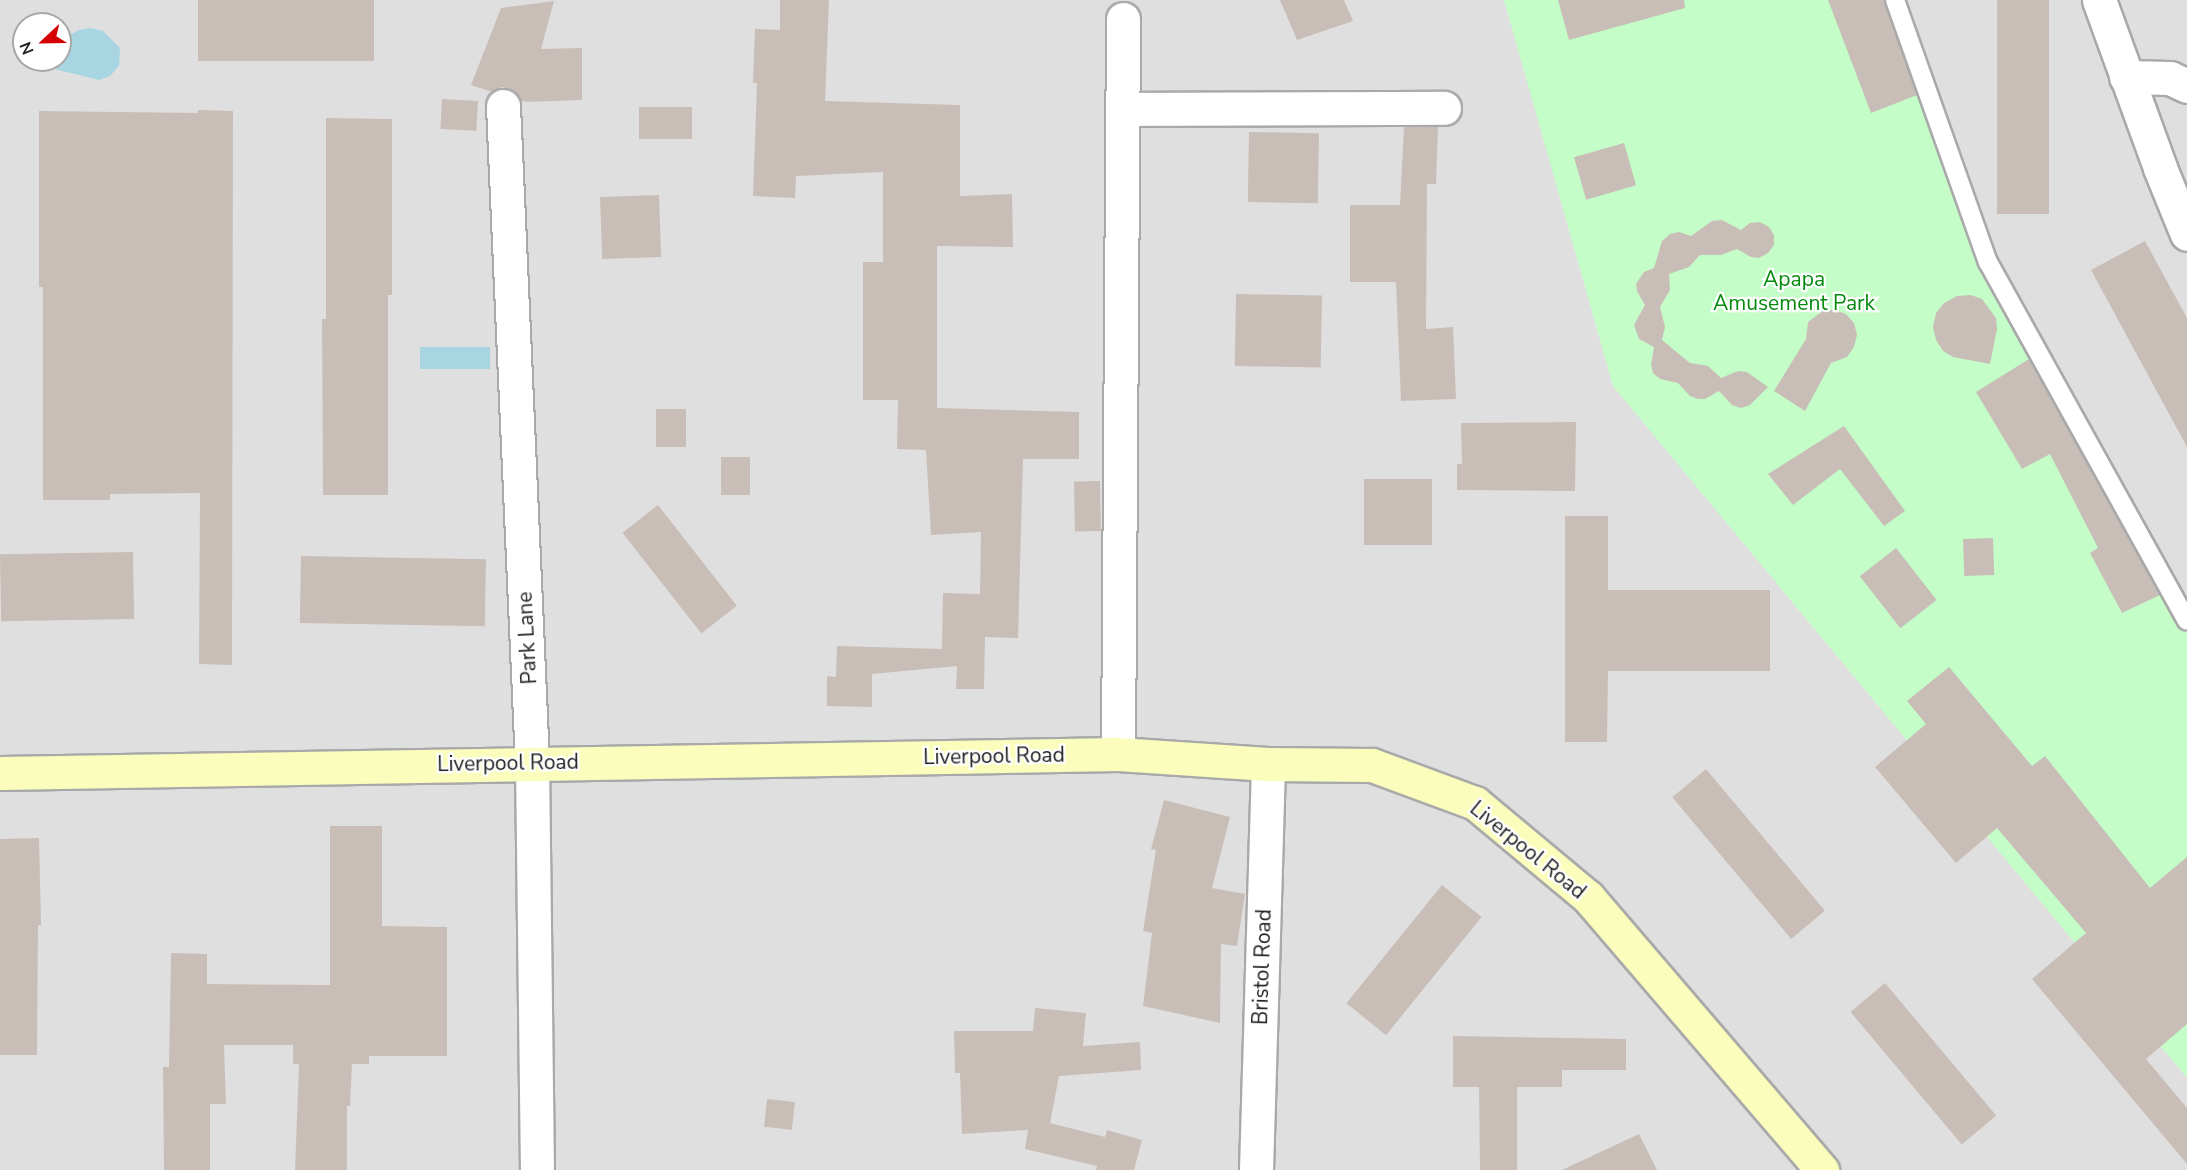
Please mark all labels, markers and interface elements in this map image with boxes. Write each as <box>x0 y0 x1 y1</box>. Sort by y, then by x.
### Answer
north arrow <box>12 12 72 72</box>
text: N <box>15 38 40 58</box>
park label: Apapa Amusement Park <box>1713 266 1875 316</box>
street label: Park Lane <box>512 591 542 685</box>
street label: Liverpool Road <box>923 742 1065 770</box>
street label: Liverpool Road <box>437 749 579 777</box>
street label: Liverpool Road <box>1465 796 1591 904</box>
street label: Bristol Road <box>1247 909 1277 1025</box>

